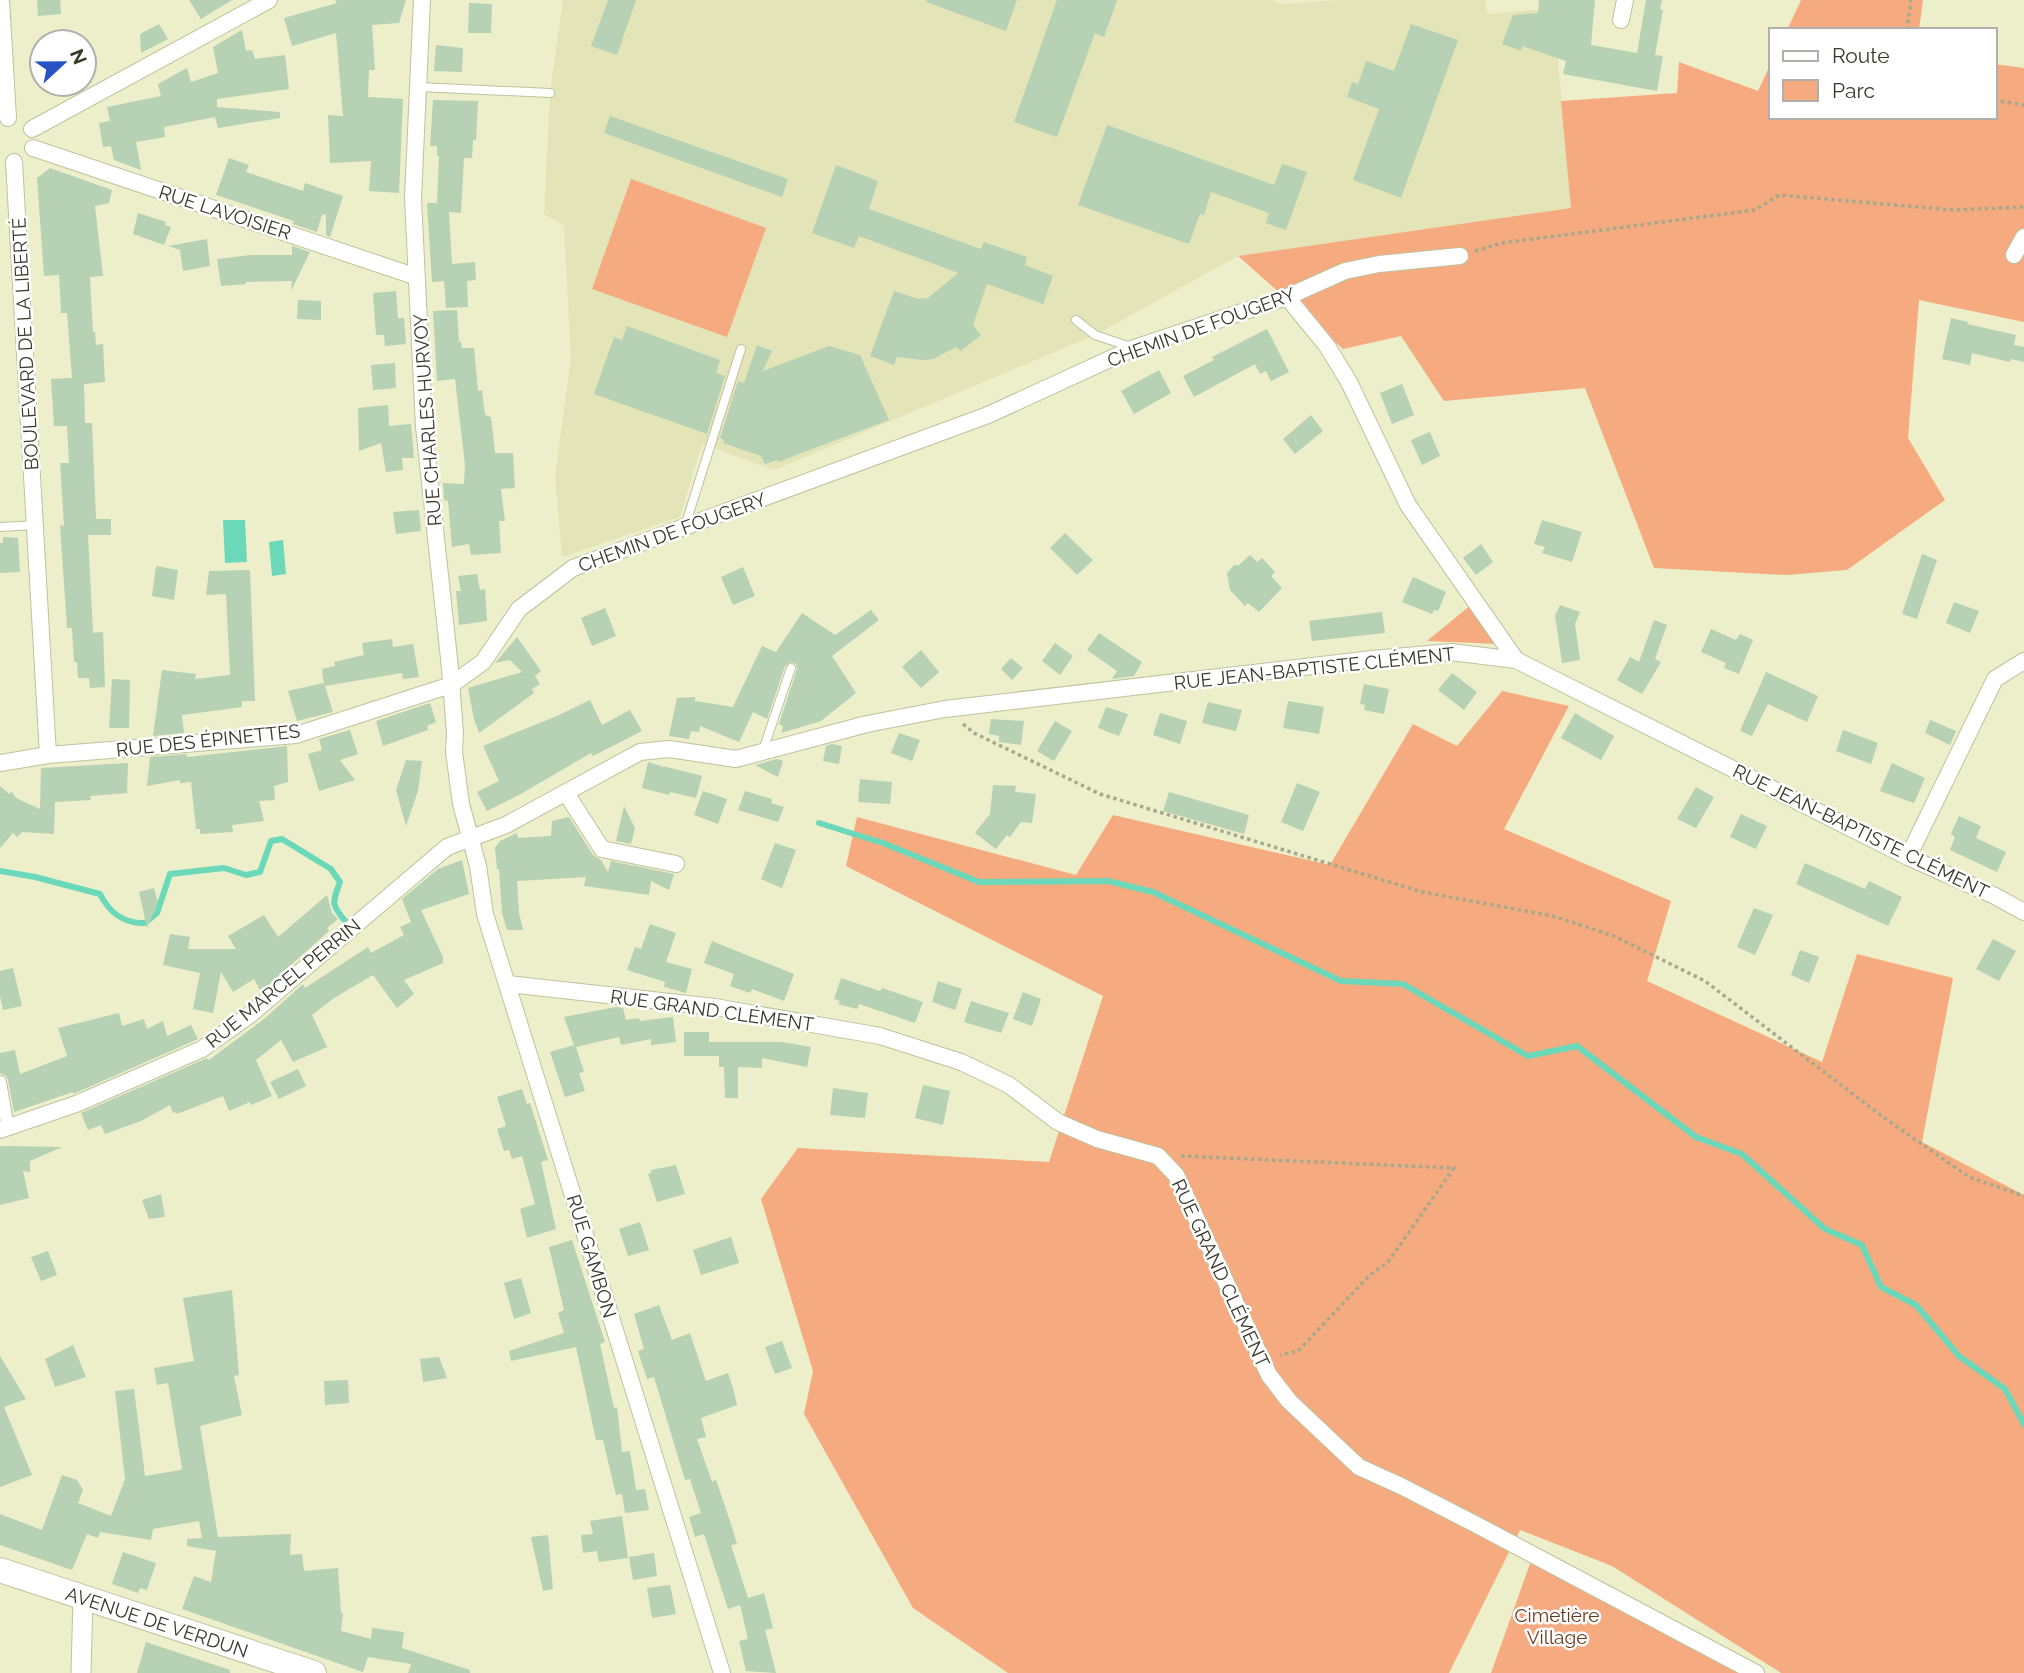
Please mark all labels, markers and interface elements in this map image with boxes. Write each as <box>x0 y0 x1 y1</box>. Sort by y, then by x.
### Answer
north arrow <box>28 28 98 98</box>
legend <box>1769 28 1996 119</box>
text: Route <box>1832 43 1890 68</box>
text: N <box>66 46 92 67</box>
text: Parc <box>1832 78 1875 103</box>
street label: RUE LAVOISIER <box>156 180 294 244</box>
street label: BOULEVARD DE LA LIBERTÉ <box>7 217 43 471</box>
street label: CHEMIN DE FOUGERY <box>1104 283 1299 371</box>
street label: RUE CHARLES HURVOY <box>409 312 445 527</box>
street label: CHEMIN DE FOUGERY <box>575 488 770 576</box>
street label: RUE JEAN-BAPTISTE CLÉMENT <box>1173 642 1456 694</box>
street label: RUE DES ÉPINETTES <box>115 719 301 761</box>
street label: RUE JEAN-BAPTISTE CLÉMENT <box>1729 759 1993 903</box>
street label: RUE MARCEL PERRIN <box>201 914 365 1052</box>
street label: RUE GRAND CLÉMENT <box>609 985 816 1035</box>
street label: RUE GRAND CLÉMENT <box>1168 1175 1275 1371</box>
street label: RUE GAMBON <box>563 1192 621 1320</box>
street label: AVENUE DE VERDUN <box>63 1582 251 1662</box>
park label: Cimetière Village <box>1515 1604 1599 1648</box>

